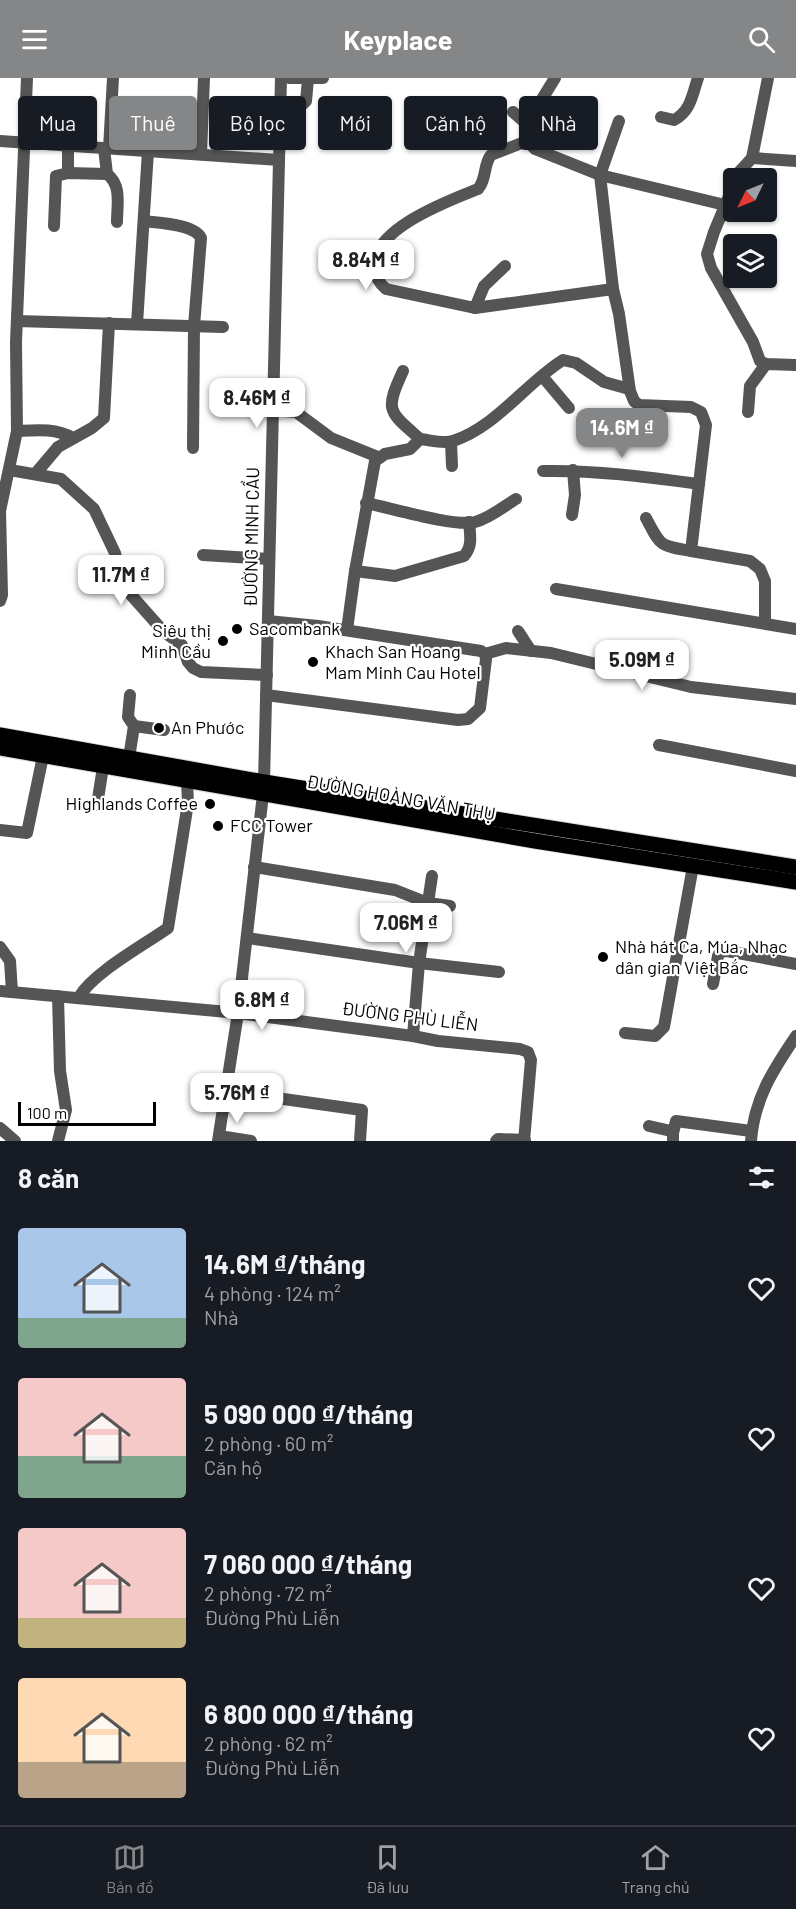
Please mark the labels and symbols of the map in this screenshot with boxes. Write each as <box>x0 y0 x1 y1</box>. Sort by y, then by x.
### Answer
north arrow <box>723 168 777 222</box>
pin: 8.84M ₫ <box>311 240 421 291</box>
pin: 8.46M ₫ <box>202 378 312 429</box>
pin: 14.6M ₫ <box>567 408 677 459</box>
street label: ĐƯỜNG MINH CẦU <box>239 467 263 607</box>
pin: 11.7M ₫ <box>66 555 176 606</box>
place label: Sacombank <box>249 617 340 639</box>
place label: Siêu thị Minh Cầu <box>141 619 211 662</box>
marker: Sacombank <box>230 622 244 636</box>
marker: Siêu thị Minh Cầu <box>216 634 230 648</box>
place label: Khach San Hoang Mam Minh Cau Hotel <box>325 640 481 683</box>
pin: 5.09M ₫ <box>587 640 697 691</box>
marker: Khach San Hoang Mam Minh Cau Hotel <box>306 655 320 669</box>
place label: An Phước <box>171 716 244 738</box>
marker: An Phước <box>152 721 166 735</box>
street label: ĐƯỜNG HOÀNG VĂN THỤ <box>305 770 497 824</box>
place label: Highlands Coffee <box>66 792 198 814</box>
marker: Highlands Coffee <box>203 797 217 811</box>
place label: FCC Tower <box>230 814 313 836</box>
marker: FCC Tower <box>211 819 225 833</box>
pin: 7.06M ₫ <box>351 903 461 954</box>
place label: Nhà hát Ca, Múa, Nhạc dân gian Việt Bắc <box>615 935 787 978</box>
marker: Nhà hát Ca, Múa, Nhạc dân gian Việt Bắc <box>596 950 610 964</box>
pin: 6.8M ₫ <box>213 980 311 1031</box>
street label: ĐƯỜNG PHÙ LIỄN <box>341 997 480 1035</box>
pin: 5.76M ₫ <box>182 1073 292 1124</box>
scale bar <box>18 1099 156 1126</box>

